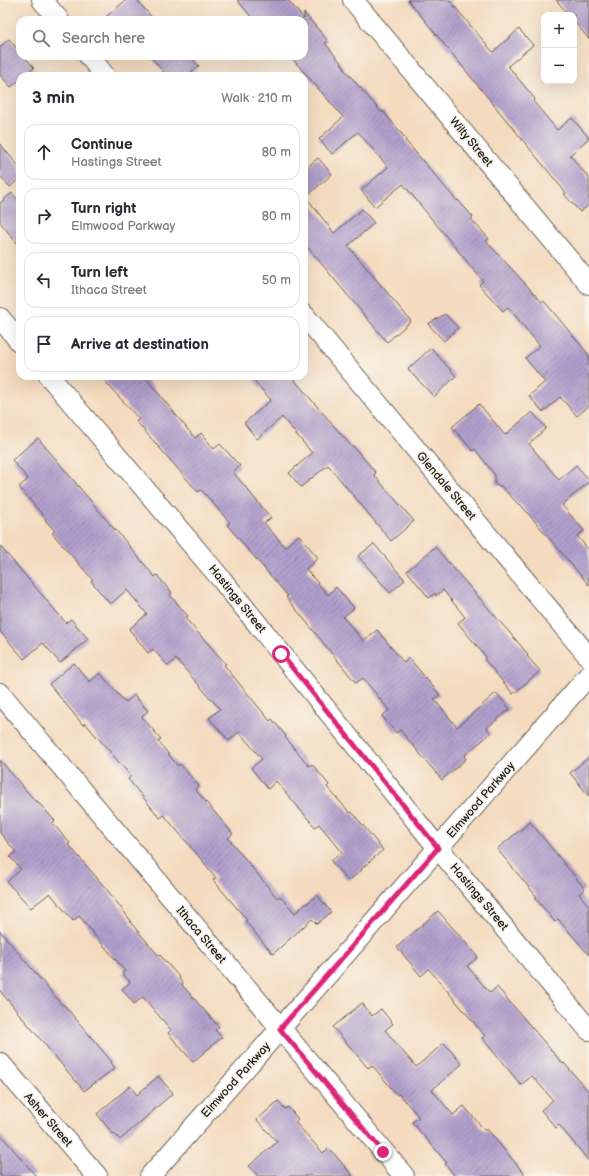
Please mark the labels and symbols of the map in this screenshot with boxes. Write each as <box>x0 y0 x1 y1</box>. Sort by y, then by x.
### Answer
street label: Wilty Street <box>446 114 496 170</box>
street label: Glendale Street <box>413 449 479 524</box>
street label: Hastings Street <box>205 562 269 636</box>
route start <box>272 645 290 663</box>
street label: Elmwood Parkway <box>444 758 519 841</box>
street label: Hastings Street <box>446 860 512 934</box>
street label: Ithaca Street <box>173 903 229 967</box>
street label: Elmwood Parkway <box>198 1039 274 1121</box>
street label: Asher Street <box>20 1090 76 1150</box>
route end <box>374 1143 392 1161</box>

